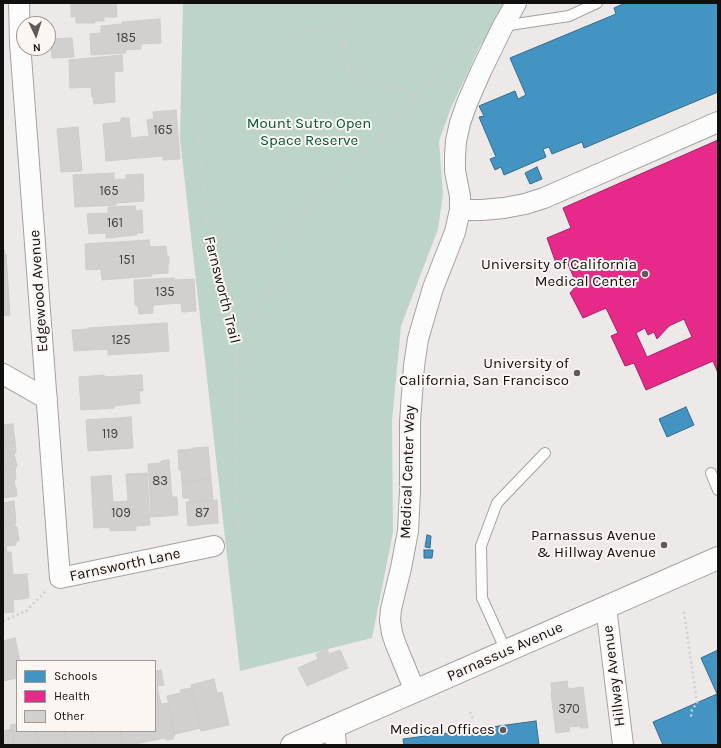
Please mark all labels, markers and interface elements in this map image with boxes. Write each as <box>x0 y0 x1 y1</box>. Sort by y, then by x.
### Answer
north arrow <box>16 16 56 56</box>
house number: 185 <box>116 30 136 46</box>
text: N <box>32 41 41 54</box>
park label: Mount Sutro Open Space Reserve <box>247 115 371 150</box>
house number: 165 <box>153 122 173 138</box>
house number: 165 <box>99 183 119 199</box>
house number: 161 <box>107 215 123 231</box>
street label: Edgewood Avenue <box>26 229 52 353</box>
street label: Farnsworth Trail <box>200 235 244 345</box>
house number: 151 <box>119 252 135 268</box>
place label: University of California Medical Center <box>481 256 637 291</box>
marker: University of California Medical Center <box>640 269 650 279</box>
house number: 135 <box>155 284 175 300</box>
house number: 125 <box>111 332 131 348</box>
place label: University of California, San Francisco <box>399 355 569 390</box>
marker: University of California, San Francisco <box>572 368 582 378</box>
street label: Medical Center Way <box>397 405 419 539</box>
house number: 119 <box>102 426 118 442</box>
house number: 83 <box>152 473 168 489</box>
house number: 109 <box>111 505 131 521</box>
house number: 87 <box>195 505 209 521</box>
place label: Parnassus Avenue & Hillway Avenue <box>531 527 656 562</box>
marker: Parnassus Avenue & Hillway Avenue <box>659 540 669 550</box>
street label: Farnsworth Lane <box>68 544 182 586</box>
street label: Parnassus Avenue <box>444 618 566 686</box>
street label: Hillway Avenue <box>599 624 629 728</box>
legend <box>16 660 156 732</box>
text: Schools <box>54 669 97 683</box>
text: Health <box>54 689 90 703</box>
house number: 370 <box>558 701 580 717</box>
text: Other <box>54 709 84 723</box>
place label: Medical Offices <box>390 721 495 739</box>
marker: Medical Offices <box>498 725 508 735</box>

